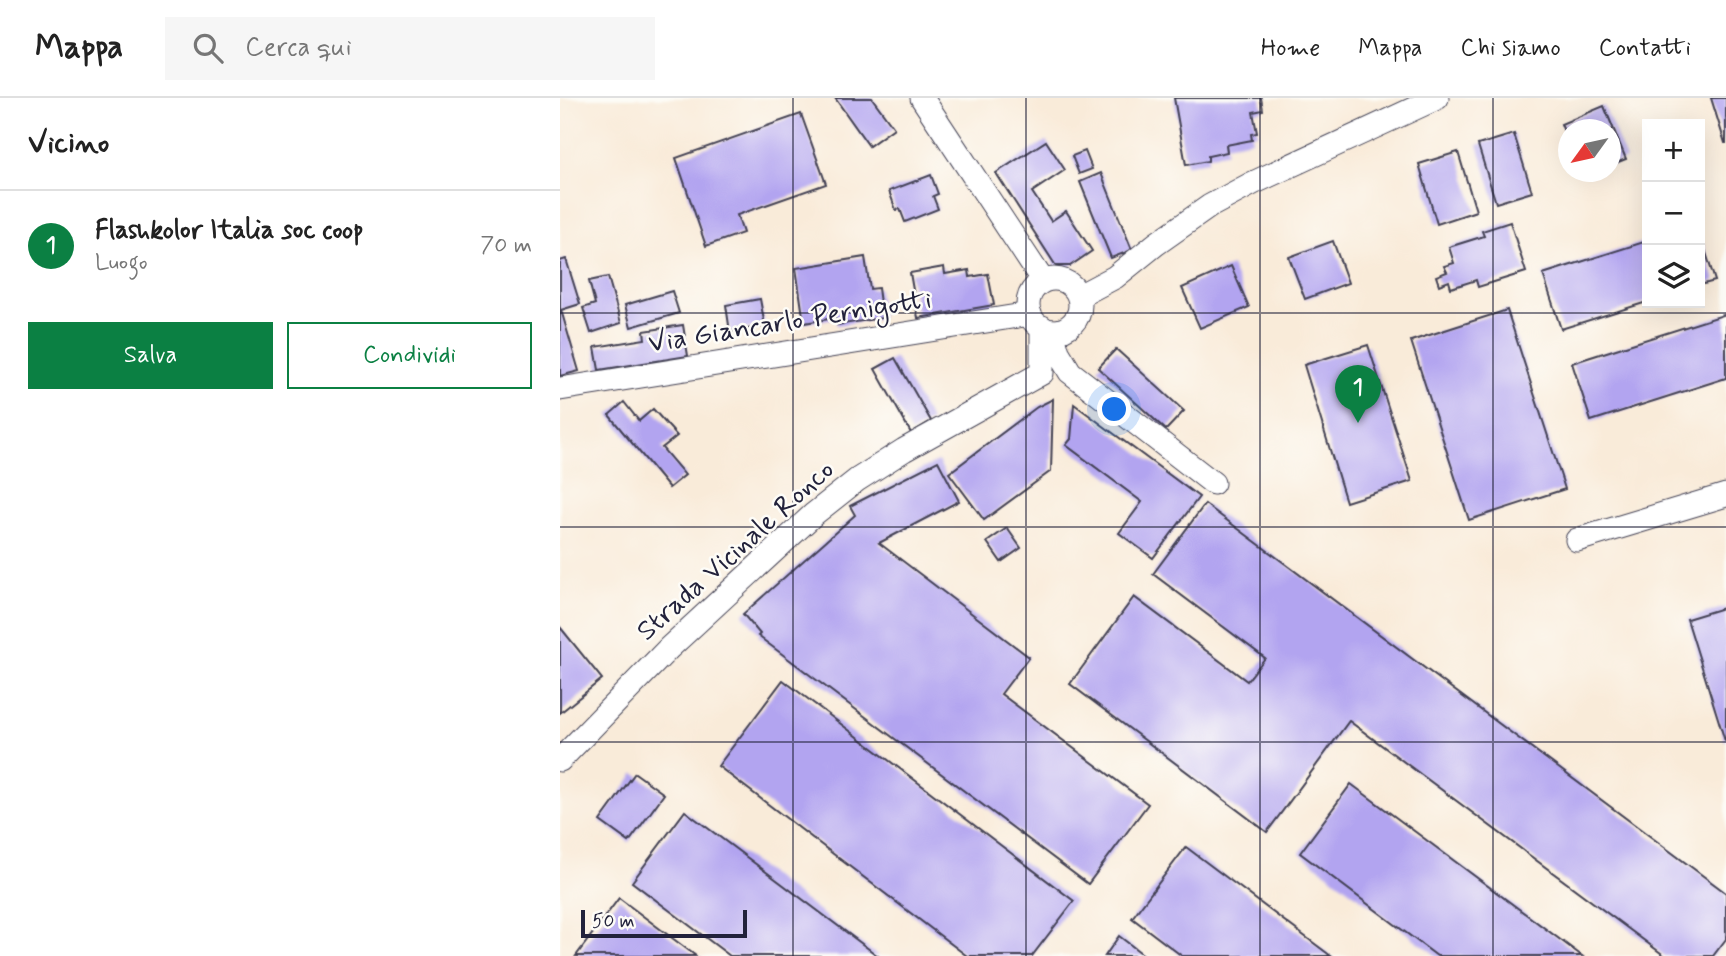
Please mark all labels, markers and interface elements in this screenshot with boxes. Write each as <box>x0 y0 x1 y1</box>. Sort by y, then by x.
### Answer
search box <box>165 17 655 80</box>
text: Mappa <box>35 26 123 70</box>
icon: search <box>189 29 227 67</box>
text: Cerca qui <box>245 31 352 65</box>
text: Home <box>1261 33 1320 64</box>
text: Mappa <box>1358 33 1422 64</box>
text: Chi siamo <box>1460 33 1561 64</box>
text: Contatti <box>1599 33 1691 64</box>
north arrow <box>1558 119 1621 182</box>
map controls <box>1642 119 1705 308</box>
button: + <box>1642 119 1705 182</box>
text: Vicino <box>28 124 109 163</box>
button: − <box>1642 182 1705 245</box>
text: Flashkolor Italia soc coop <box>95 214 364 248</box>
text: 1 <box>46 231 56 261</box>
text: 70 m <box>480 231 532 261</box>
button: layers <box>1642 245 1705 308</box>
text: Luogo <box>95 248 148 278</box>
street label: Via Giancarlo Pernigotti <box>646 281 935 365</box>
button: Salva <box>28 322 273 389</box>
button: Condividi <box>287 322 532 389</box>
pin: 1 <box>1335 365 1381 423</box>
your location <box>1097 392 1131 426</box>
street label: Strada Vicinale Ronco <box>629 452 843 650</box>
scale bar <box>581 907 747 939</box>
text: 50 m <box>592 909 635 934</box>

